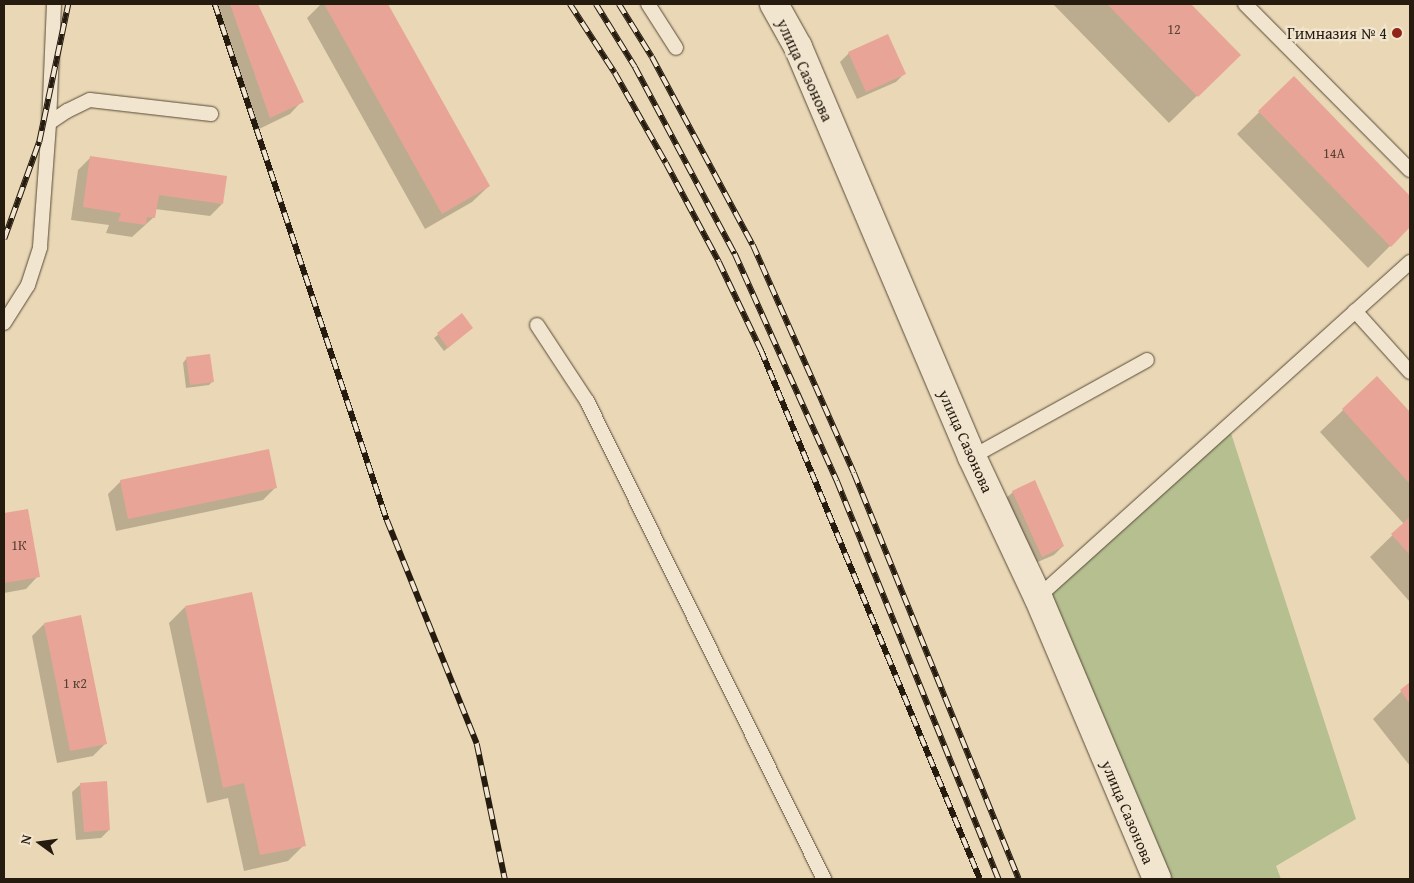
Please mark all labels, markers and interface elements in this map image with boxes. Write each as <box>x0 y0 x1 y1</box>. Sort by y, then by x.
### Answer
street label: улица Сазонова <box>773 16 837 124</box>
house number: 12 <box>1167 21 1181 37</box>
place label: Гимназия № 4 <box>1287 23 1387 43</box>
marker: Гимназия № 4 <box>1391 27 1403 39</box>
house number: 14А <box>1323 145 1345 161</box>
street label: улица Сазонова <box>935 386 997 496</box>
house number: 1К <box>11 537 27 553</box>
house number: 1 к2 <box>63 675 87 691</box>
street label: улица Сазонова <box>1097 757 1159 867</box>
north arrow <box>15 818 65 868</box>
text: N <box>15 832 36 846</box>

